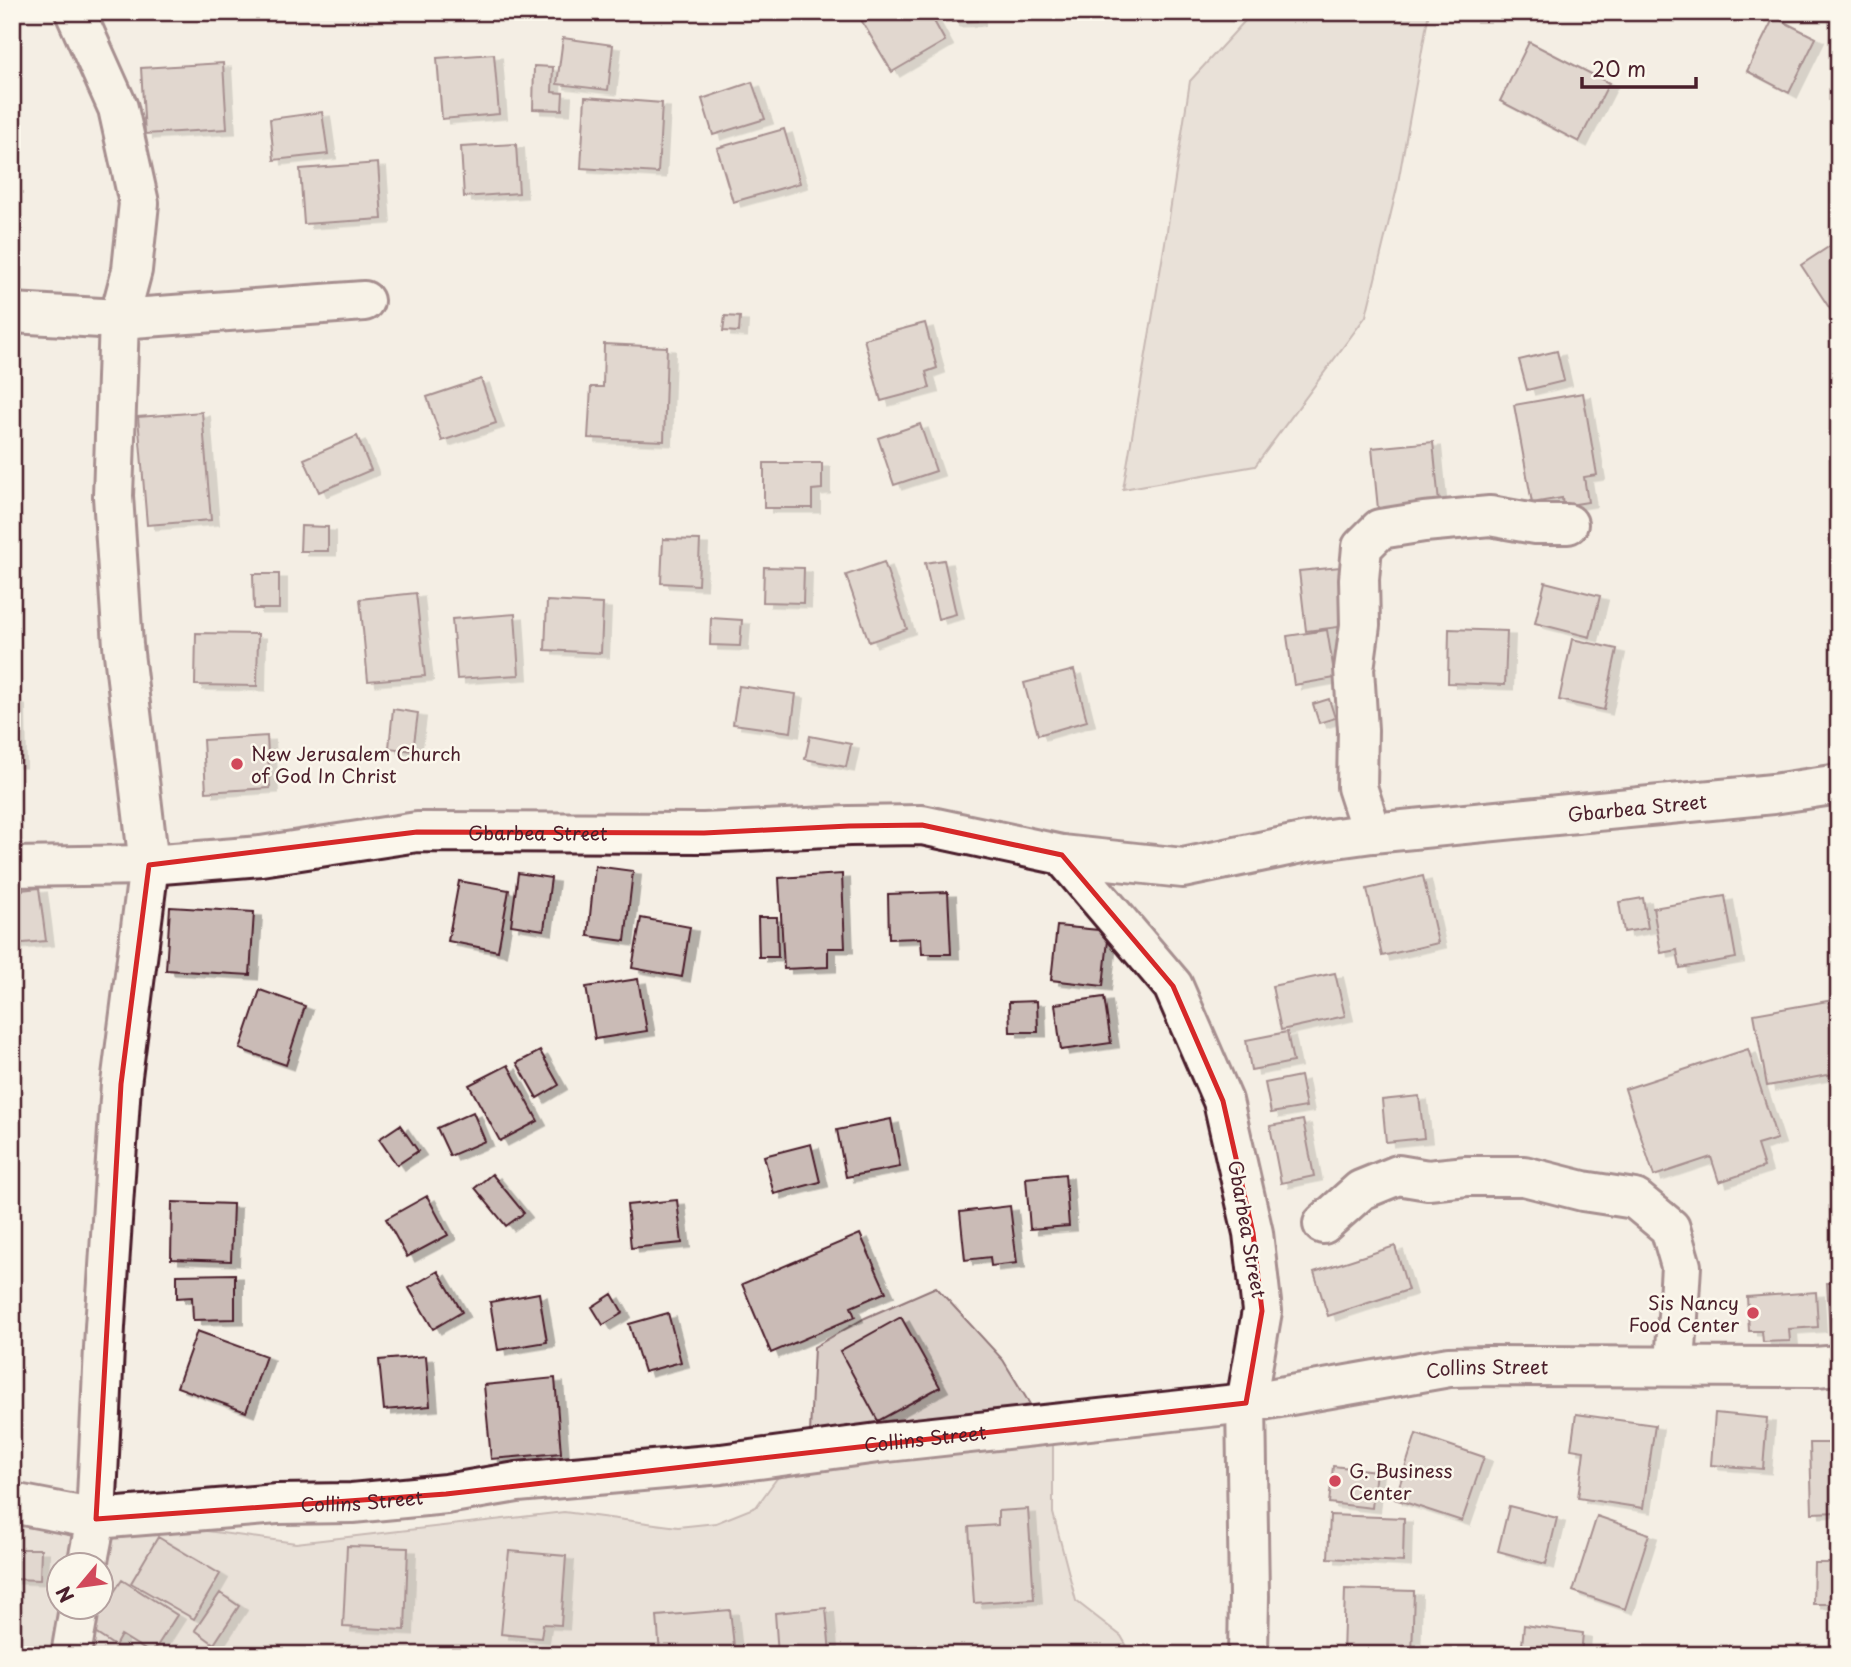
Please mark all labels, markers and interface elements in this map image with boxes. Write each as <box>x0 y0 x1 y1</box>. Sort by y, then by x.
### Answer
scale bar <box>1582 46 1695 90</box>
text: 20 m <box>1592 52 1646 84</box>
place label: New Jerusalem Church of God In Christ <box>251 739 461 789</box>
marker: New Jerusalem Church of God In Christ <box>229 756 245 772</box>
street label: Gbarbea Street <box>1567 786 1708 828</box>
street label: Gbarbea Street <box>468 818 608 847</box>
street label: Gbarbea Street <box>1222 1158 1274 1300</box>
place label: Sis Nancy Food Center <box>1629 1288 1739 1338</box>
marker: Sis Nancy Food Center <box>1745 1305 1761 1321</box>
street label: Collins Street <box>1423 1352 1549 1385</box>
street label: Collins Street <box>862 1417 988 1459</box>
place label: G. Business Center <box>1349 1456 1453 1506</box>
marker: G. Business Center <box>1327 1473 1343 1489</box>
street label: Collins Street <box>300 1482 425 1518</box>
north arrow <box>46 1552 116 1622</box>
text: N <box>48 1581 80 1608</box>

